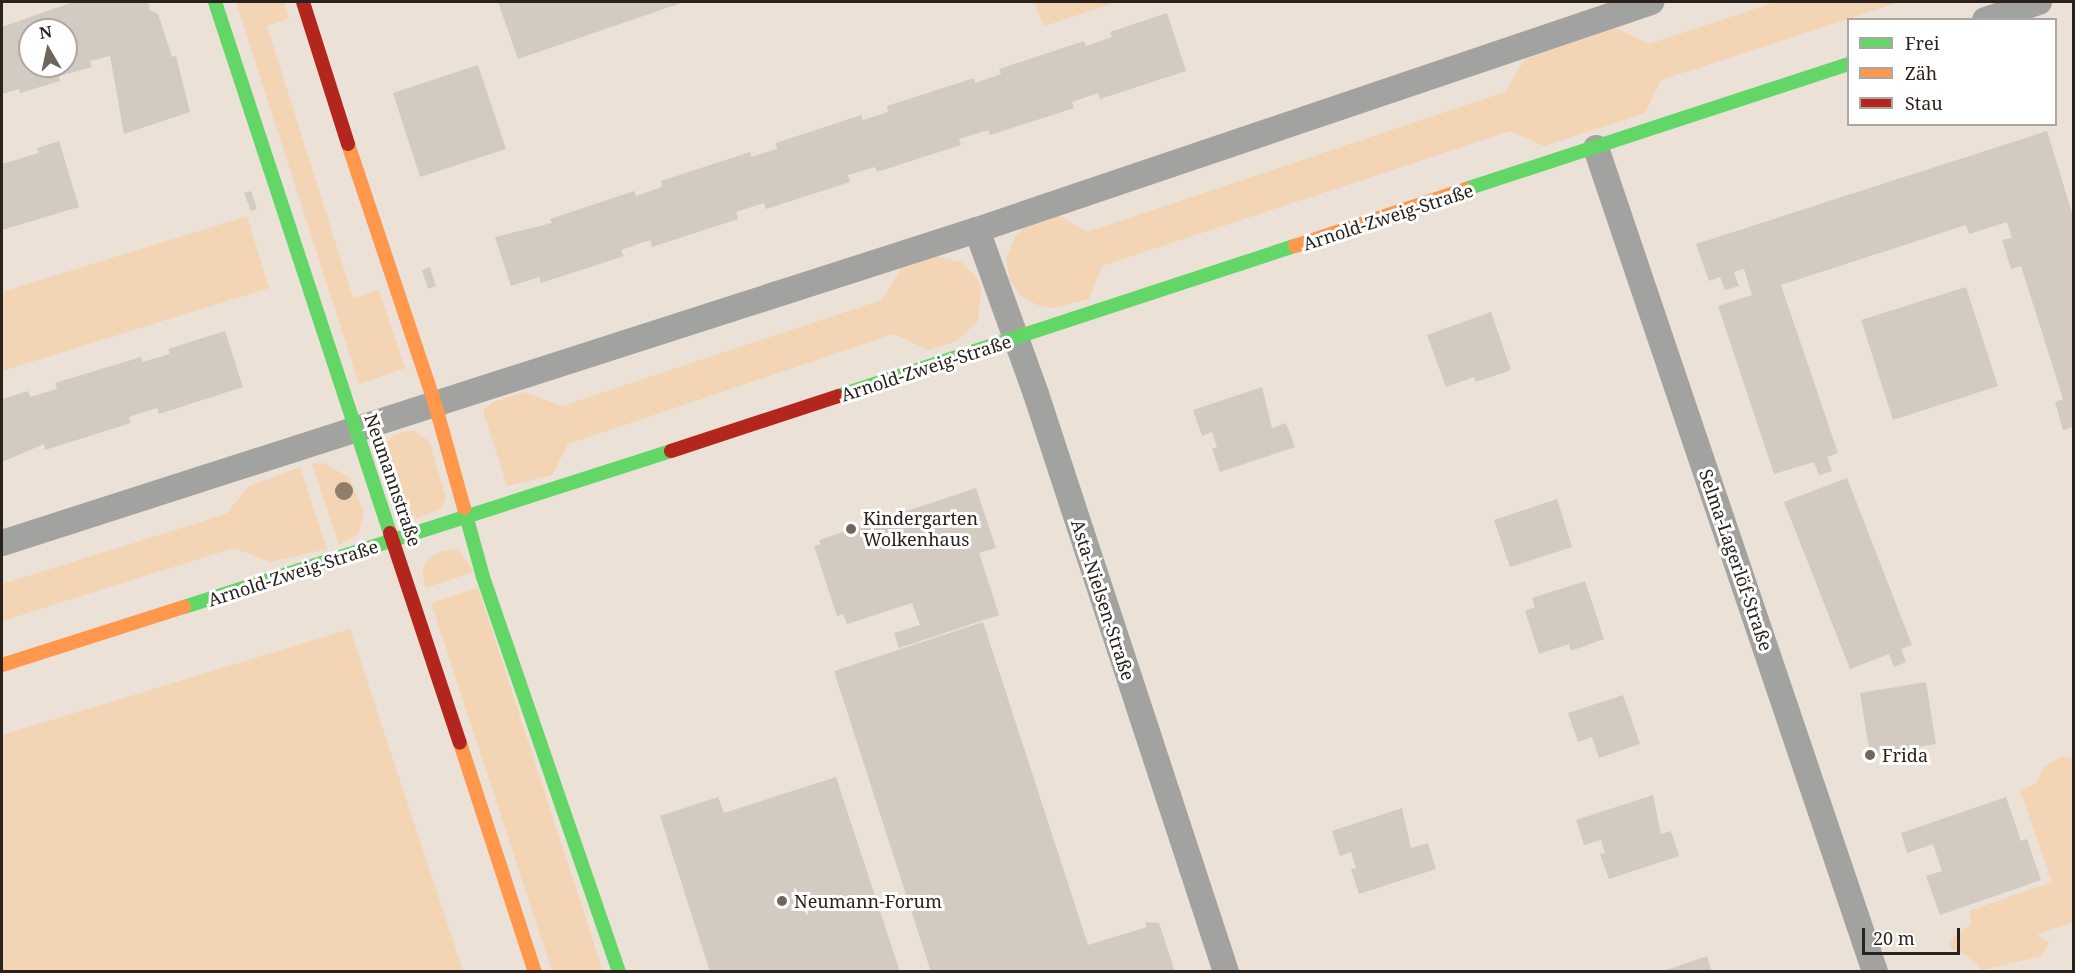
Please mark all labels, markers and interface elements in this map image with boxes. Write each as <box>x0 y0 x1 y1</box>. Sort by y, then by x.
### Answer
north arrow <box>18 18 78 78</box>
legend <box>1847 18 2057 126</box>
text: N <box>38 20 53 44</box>
text: Frei <box>1905 31 1940 55</box>
text: Zäh <box>1905 61 1937 85</box>
text: Stau <box>1905 91 1943 115</box>
street label: Arnold-Zweig-Straße <box>1300 179 1476 255</box>
street label: Arnold-Zweig-Straße <box>838 330 1014 406</box>
street label: Neumannstraße <box>360 411 426 549</box>
street label: Selma-Lagerlöf-Straße <box>1695 466 1777 654</box>
place label: Kindergarten Wolkenhaus <box>863 508 978 550</box>
street label: Asta-Nielsen-Straße <box>1067 517 1139 683</box>
marker: Kindergarten Wolkenhaus <box>844 522 858 536</box>
street label: Arnold-Zweig-Straße <box>205 535 381 611</box>
place label: Frida <box>1882 744 1928 766</box>
marker: Frida <box>1863 748 1877 762</box>
place label: Neumann-Forum <box>794 890 942 912</box>
marker: Neumann-Forum <box>775 894 789 908</box>
scale bar <box>1865 916 1962 954</box>
text: 20 m <box>1873 926 1915 950</box>

